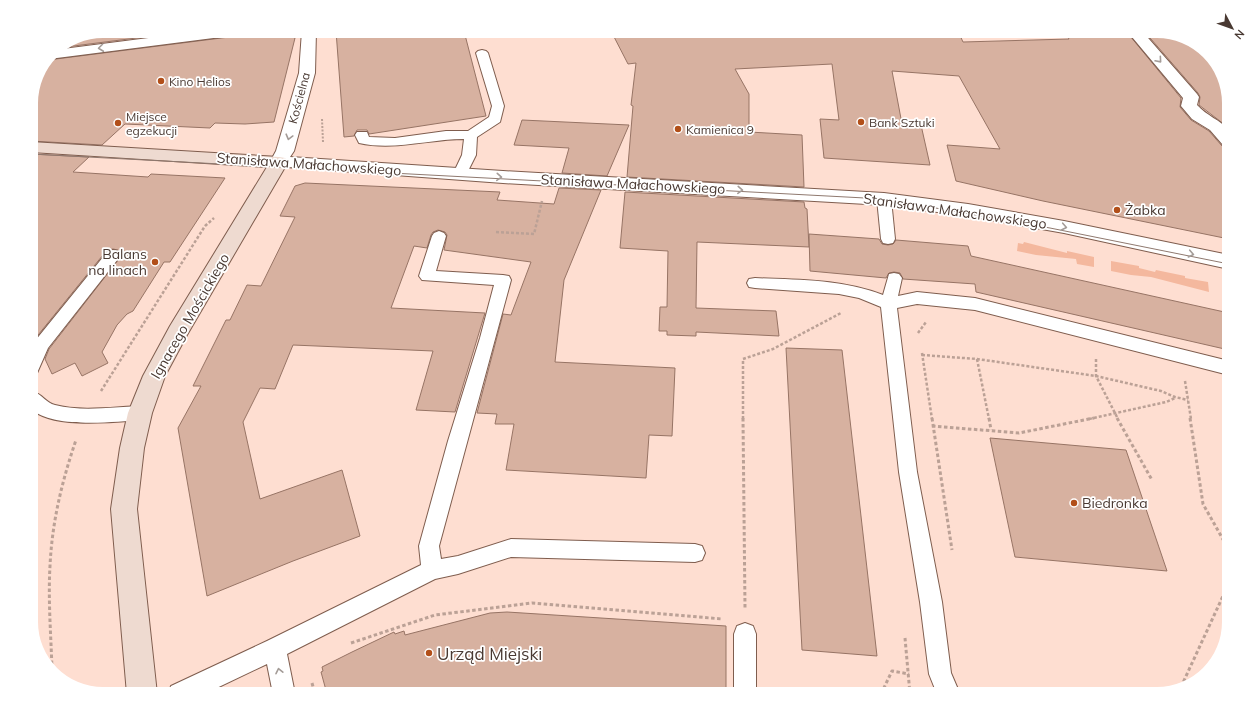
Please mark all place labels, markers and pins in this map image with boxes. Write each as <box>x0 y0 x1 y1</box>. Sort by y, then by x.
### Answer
place label: Kino Helios <box>169 74 231 89</box>
marker: Kino Helios <box>156 76 166 86</box>
place label: Miejsce egzekucji <box>126 109 177 138</box>
place label: Bank Sztuki <box>869 115 935 130</box>
marker: Bank Sztuki <box>856 117 866 127</box>
marker: Miejsce egzekucji <box>113 118 123 128</box>
place label: Kamienica 9 <box>686 122 754 137</box>
marker: Kamienica 9 <box>673 124 683 134</box>
place label: Żabka <box>1125 201 1166 219</box>
marker: Żabka <box>1112 205 1122 215</box>
place label: Balans na linach <box>88 245 147 279</box>
marker: Balans na linach <box>150 257 160 267</box>
place label: Biedronka <box>1082 494 1148 512</box>
marker: Biedronka <box>1069 498 1079 508</box>
place label: Urząd Miejski <box>437 643 542 664</box>
marker: Urząd Miejski <box>424 648 434 658</box>

